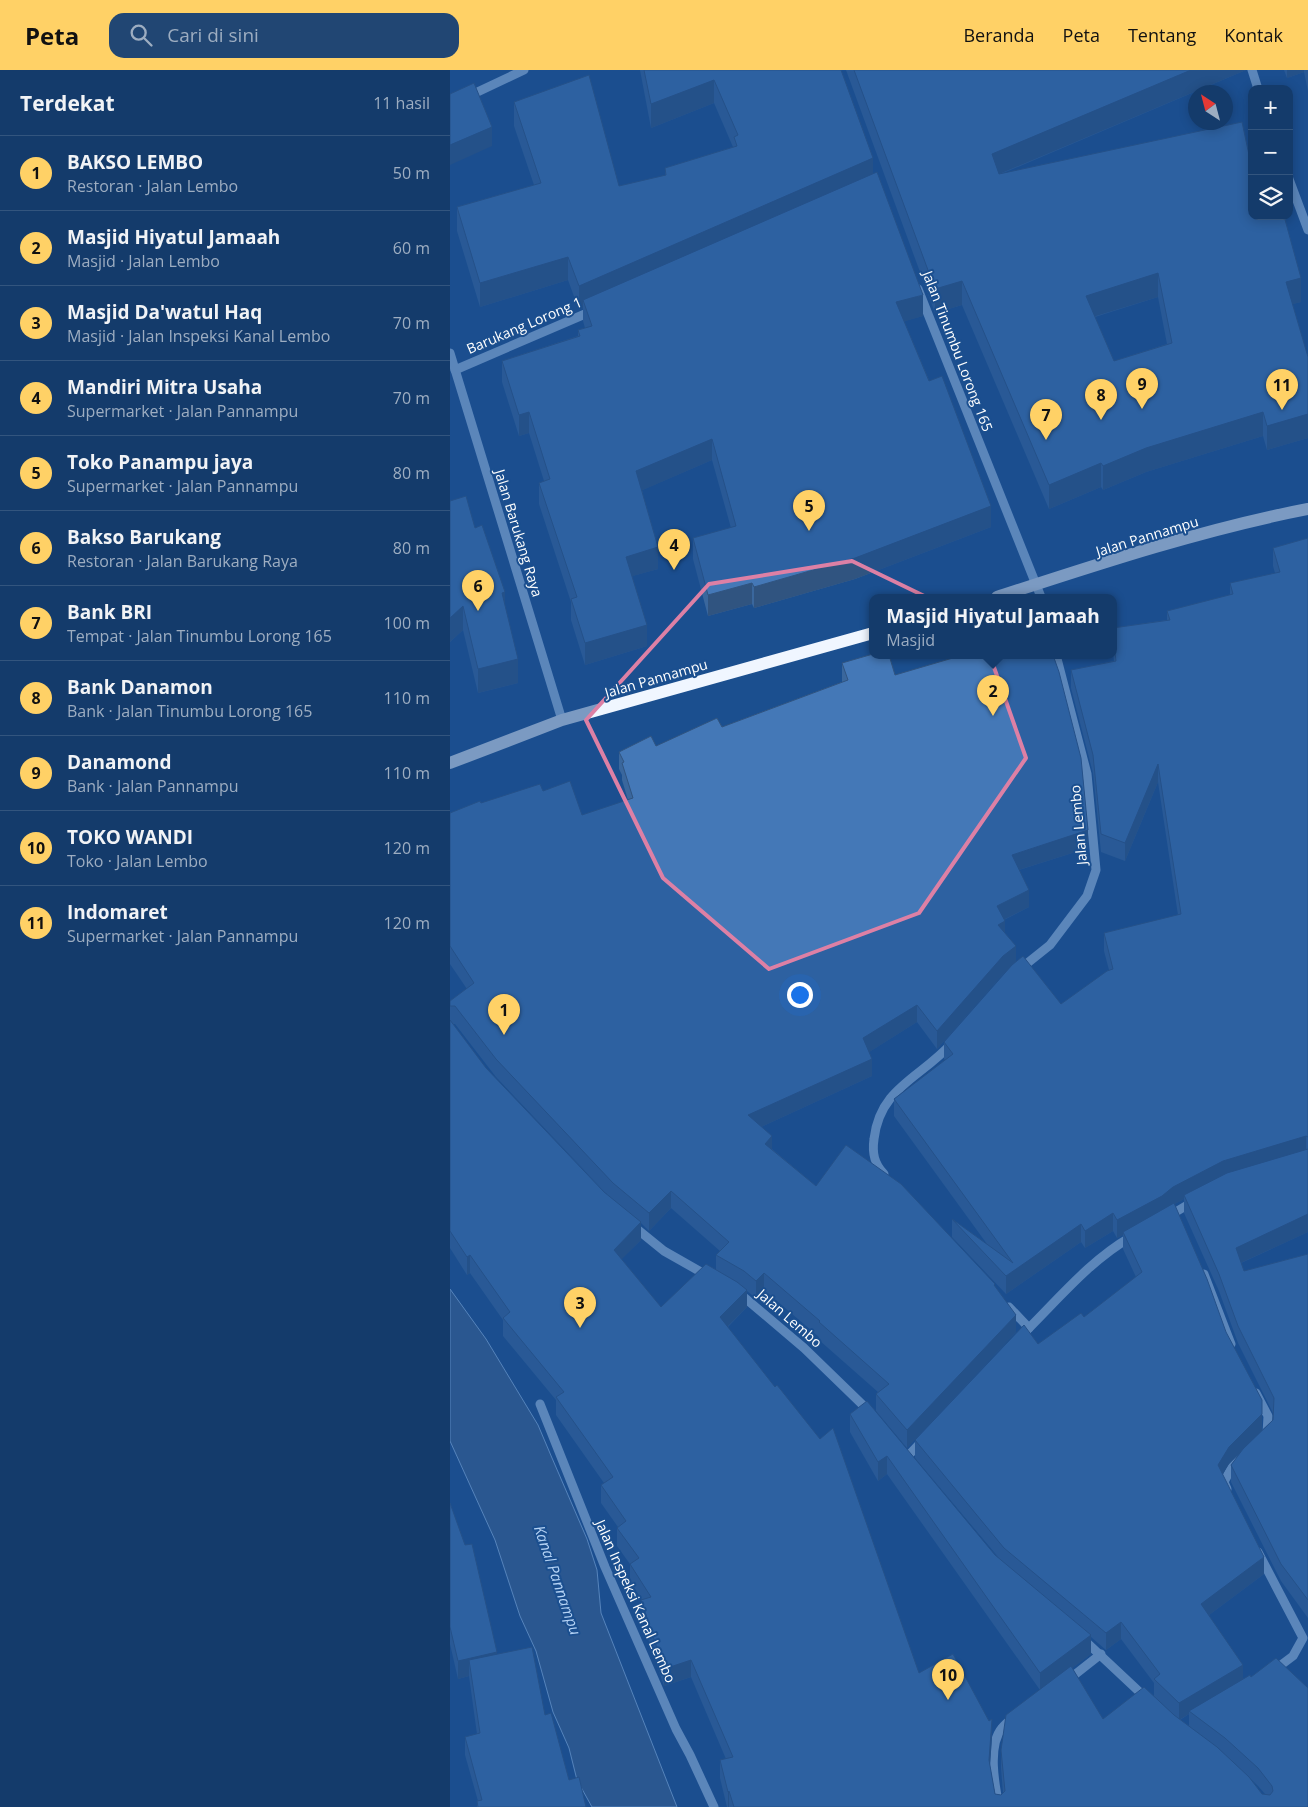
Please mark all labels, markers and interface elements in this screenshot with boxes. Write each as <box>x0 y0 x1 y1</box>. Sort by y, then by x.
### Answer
search box <box>109 13 459 58</box>
text: Peta <box>25 19 79 52</box>
icon: search <box>127 21 155 49</box>
text: Cari di sini <box>167 22 259 48</box>
text: Beranda <box>963 23 1035 47</box>
text: Peta <box>1063 23 1100 47</box>
text: Tentang <box>1128 23 1196 47</box>
text: Kontak <box>1224 23 1283 47</box>
north arrow <box>1188 85 1233 130</box>
map controls <box>1248 85 1293 220</box>
button: + <box>1248 85 1293 130</box>
text: Terdekat <box>20 89 115 117</box>
text: 11 hasil <box>373 92 430 114</box>
button: − <box>1248 130 1293 175</box>
text: BAKSO LEMBO <box>67 149 203 175</box>
text: 1 <box>31 162 41 184</box>
text: 50 m <box>393 162 430 184</box>
text: Restoran · Jalan Lembo <box>67 175 238 197</box>
button: layers <box>1248 175 1293 220</box>
text: Masjid Hiyatul Jamaah <box>67 224 280 250</box>
text: 2 <box>31 237 41 259</box>
text: 60 m <box>393 237 430 259</box>
text: Masjid · Jalan Lembo <box>67 250 220 272</box>
street label: Jalan Tinumbu Lorong 165 <box>918 266 998 434</box>
street label: Barukang Lorong 1 <box>463 292 585 358</box>
text: Masjid Da'watul Haq <box>67 299 262 325</box>
text: 3 <box>31 312 41 334</box>
text: 70 m <box>393 312 430 334</box>
text: Masjid · Jalan Inspeksi Kanal Lembo <box>67 325 330 347</box>
pin: 9 <box>1126 368 1158 409</box>
pin: 11 <box>1266 369 1298 410</box>
text: Mandiri Mitra Usaha <box>67 374 262 400</box>
pin: 8 <box>1085 379 1117 420</box>
text: 4 <box>31 387 41 409</box>
text: 70 m <box>393 387 430 409</box>
pin: 7 <box>1030 399 1062 440</box>
text: Supermarket · Jalan Pannampu <box>67 400 298 422</box>
text: Toko Panampu jaya <box>67 449 253 475</box>
text: 5 <box>31 462 41 484</box>
text: 80 m <box>393 462 430 484</box>
street label: Jalan Barukang Raya <box>490 465 547 599</box>
text: Supermarket · Jalan Pannampu <box>67 475 298 497</box>
pin: 5 <box>793 490 825 531</box>
street label: Jalan Pannampu <box>1091 511 1201 561</box>
text: Bakso Barukang <box>67 524 221 550</box>
pin: 4 <box>658 529 690 570</box>
text: 6 <box>31 537 41 559</box>
text: 80 m <box>393 537 430 559</box>
text: Restoran · Jalan Barukang Raya <box>67 550 298 572</box>
pin: 6 <box>462 570 494 611</box>
popup <box>869 594 1117 659</box>
text: Bank BRI <box>67 599 152 625</box>
text: Masjid Hiyatul Jamaah <box>886 603 1100 629</box>
text: 7 <box>31 612 41 634</box>
text: 100 m <box>384 612 430 634</box>
text: Tempat · Jalan Tinumbu Lorong 165 <box>67 625 332 647</box>
text: Masjid <box>886 629 935 651</box>
street label: Jalan Pannampu <box>600 654 710 702</box>
text: Bank Danamon <box>67 674 213 700</box>
pin: 2 <box>977 675 1009 716</box>
text: 8 <box>31 687 41 709</box>
text: 110 m <box>384 687 430 709</box>
text: Bank · Jalan Tinumbu Lorong 165 <box>67 700 312 722</box>
text: Danamond <box>67 749 171 775</box>
text: 9 <box>31 762 41 784</box>
text: 110 m <box>384 762 430 784</box>
text: Bank · Jalan Pannampu <box>67 775 239 797</box>
street label: Jalan Lembo <box>1065 784 1091 868</box>
text: TOKO WANDI <box>67 824 193 850</box>
text: 10 <box>27 837 45 859</box>
text: 120 m <box>384 837 430 859</box>
text: Toko · Jalan Lembo <box>67 850 208 872</box>
text: Indomaret <box>67 899 168 925</box>
text: 11 <box>27 912 45 934</box>
text: 120 m <box>384 912 430 934</box>
text: Supermarket · Jalan Pannampu <box>67 925 298 947</box>
your location <box>787 982 813 1008</box>
pin: 1 <box>488 994 520 1035</box>
street label: Jalan Lembo <box>752 1283 826 1351</box>
pin: 3 <box>564 1287 596 1328</box>
street label: Jalan Inspeksi Kanal Lembo <box>591 1515 681 1686</box>
water label: Kanal Pannampu <box>530 1522 586 1638</box>
pin: 10 <box>932 1659 964 1700</box>

